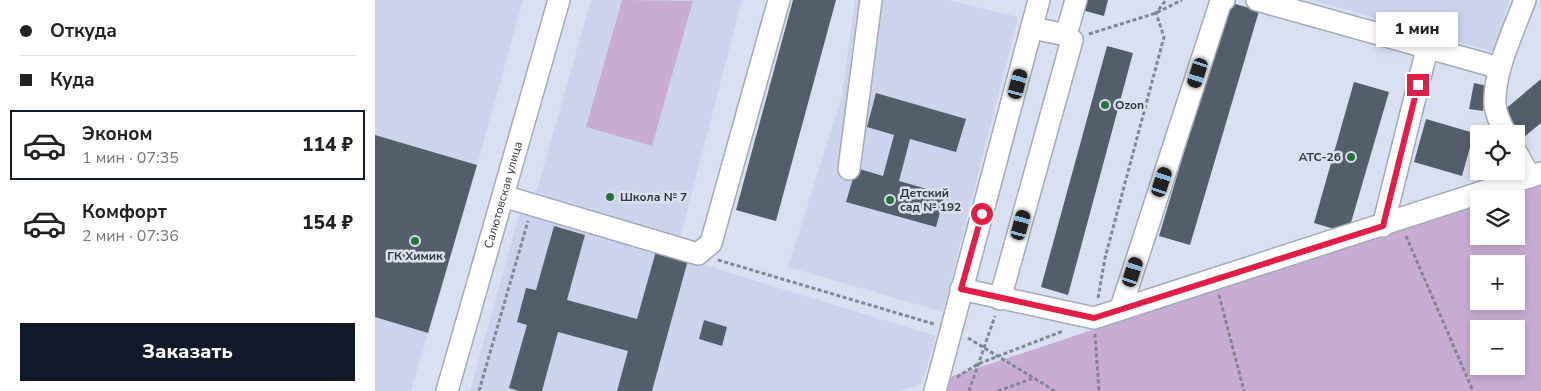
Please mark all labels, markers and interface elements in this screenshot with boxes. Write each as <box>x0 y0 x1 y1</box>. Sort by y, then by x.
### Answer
callout: 1 мин <box>1377 12 1459 48</box>
text: Откуда <box>50 18 117 44</box>
text: 1 мин <box>1394 18 1440 40</box>
car <box>1186 56 1209 90</box>
text: Куда <box>50 67 95 93</box>
car <box>1006 68 1029 100</box>
route end <box>1407 74 1429 96</box>
place label: Ozon <box>1115 97 1144 113</box>
marker: Ozon <box>1099 99 1111 111</box>
text: Эконом <box>82 121 153 147</box>
icon: car <box>22 123 67 168</box>
map controls <box>1470 125 1525 375</box>
button: locate <box>1470 125 1525 180</box>
text: 114 ₽ <box>302 132 353 158</box>
street label: Салютовская улица <box>480 139 526 250</box>
text: 1 мин · 07:35 <box>82 147 179 169</box>
place label: АТС-26 <box>1299 149 1341 165</box>
marker: АТС-26 <box>1345 151 1357 163</box>
car <box>1150 165 1173 199</box>
place label: Детский сад № 192 <box>900 185 961 215</box>
place label: Школа № 7 <box>620 189 687 205</box>
button: layers <box>1470 190 1525 245</box>
marker: Школа № 7 <box>604 191 616 203</box>
marker: Детский сад № 192 <box>884 194 896 206</box>
text: Комфорт <box>82 199 167 225</box>
icon: car <box>22 201 67 246</box>
route start <box>971 203 993 225</box>
car <box>1009 209 1032 241</box>
text: 154 ₽ <box>302 210 353 236</box>
text: 2 мин · 07:36 <box>82 225 179 247</box>
marker: ГК Химик <box>409 235 421 247</box>
place label: ГК Химик <box>387 248 443 264</box>
car <box>1121 255 1144 289</box>
button: + <box>1470 255 1525 310</box>
button: − <box>1470 320 1525 375</box>
button: Заказать <box>20 323 355 381</box>

